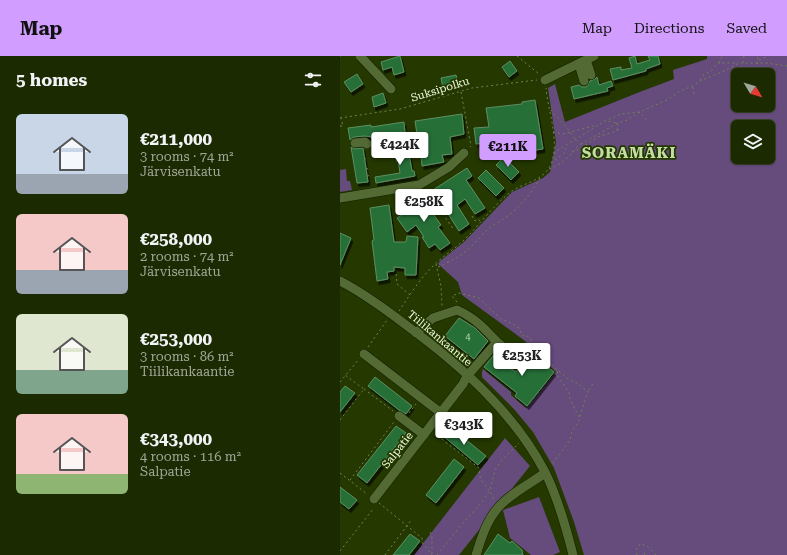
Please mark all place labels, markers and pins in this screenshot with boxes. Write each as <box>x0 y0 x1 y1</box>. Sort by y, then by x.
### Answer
pin: €424K <box>372 132 428 166</box>
pin: €211K <box>480 134 536 168</box>
pin: €258K <box>396 189 452 223</box>
pin: €253K <box>494 343 550 377</box>
pin: €343K <box>436 412 492 446</box>

